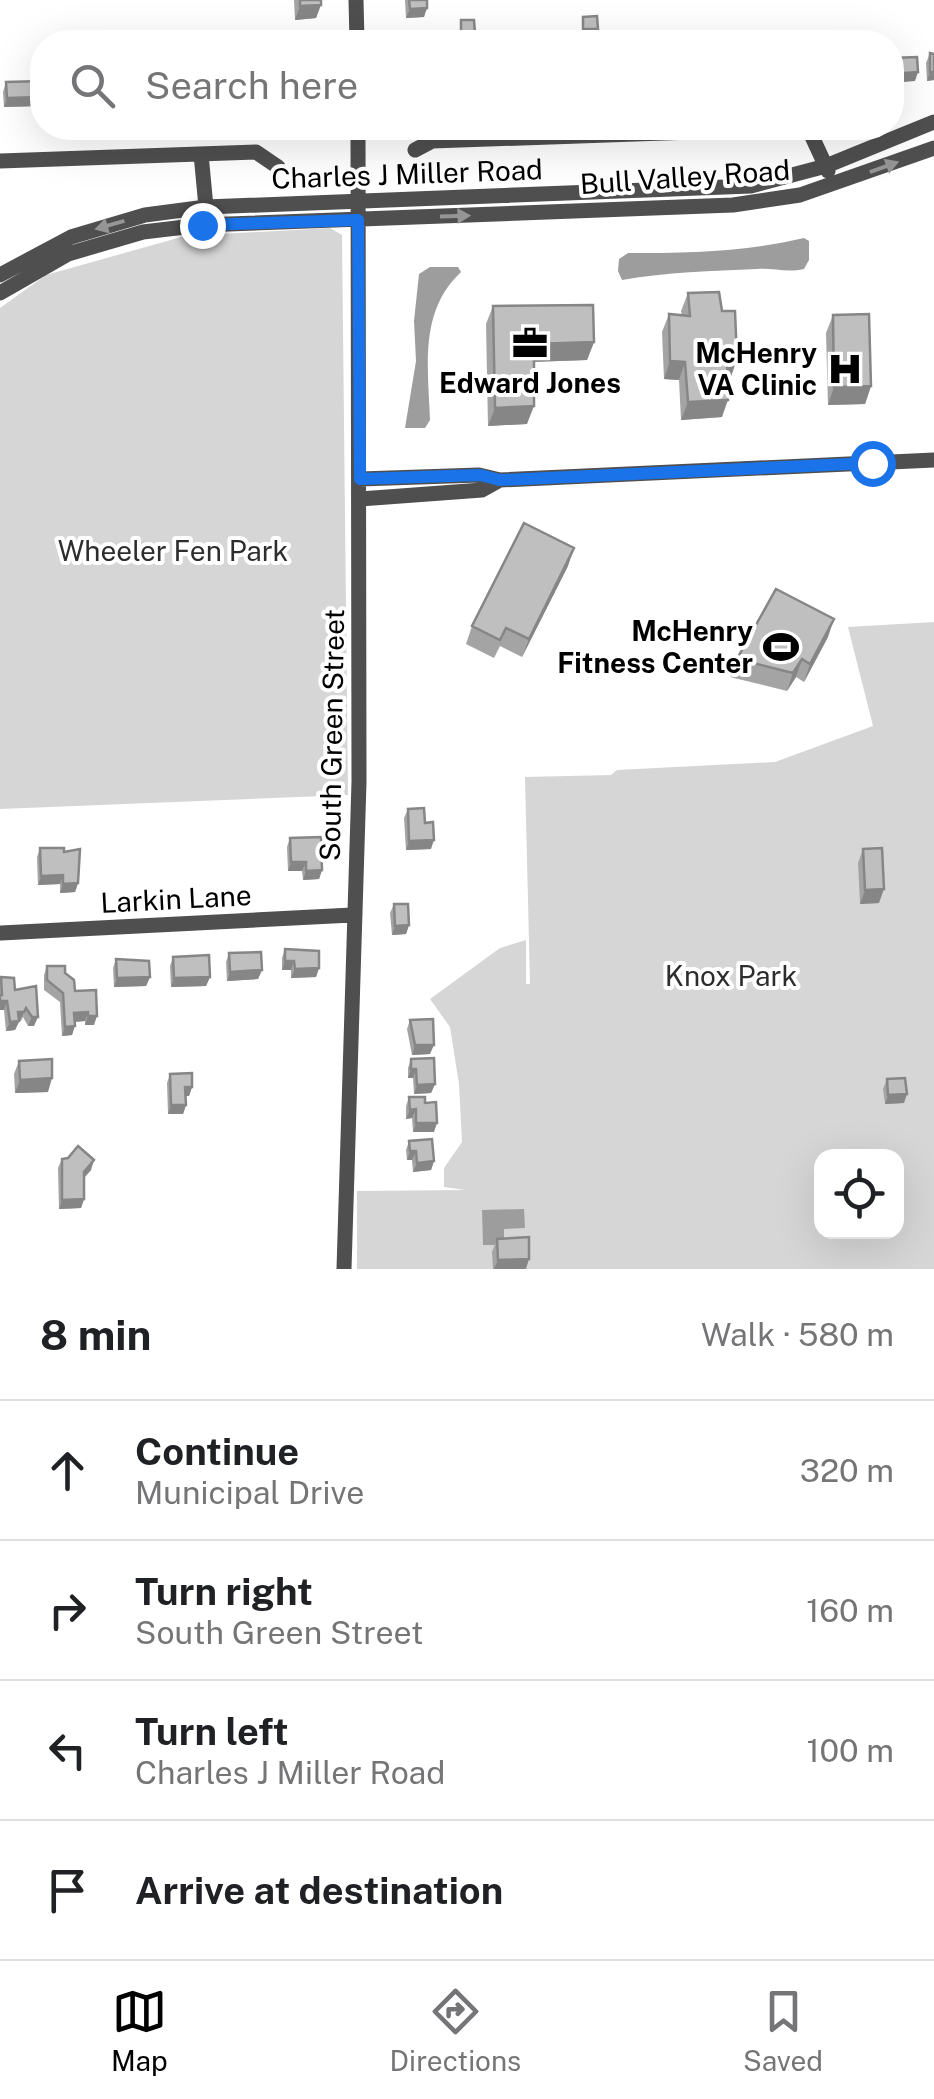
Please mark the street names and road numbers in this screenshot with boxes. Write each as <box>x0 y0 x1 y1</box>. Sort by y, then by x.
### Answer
street label: Charles J Miller Road <box>271 152 543 195</box>
street label: Bull Valley Road <box>579 153 791 200</box>
street label: South Green Street <box>313 609 350 861</box>
street label: Larkin Lane <box>100 878 252 919</box>

